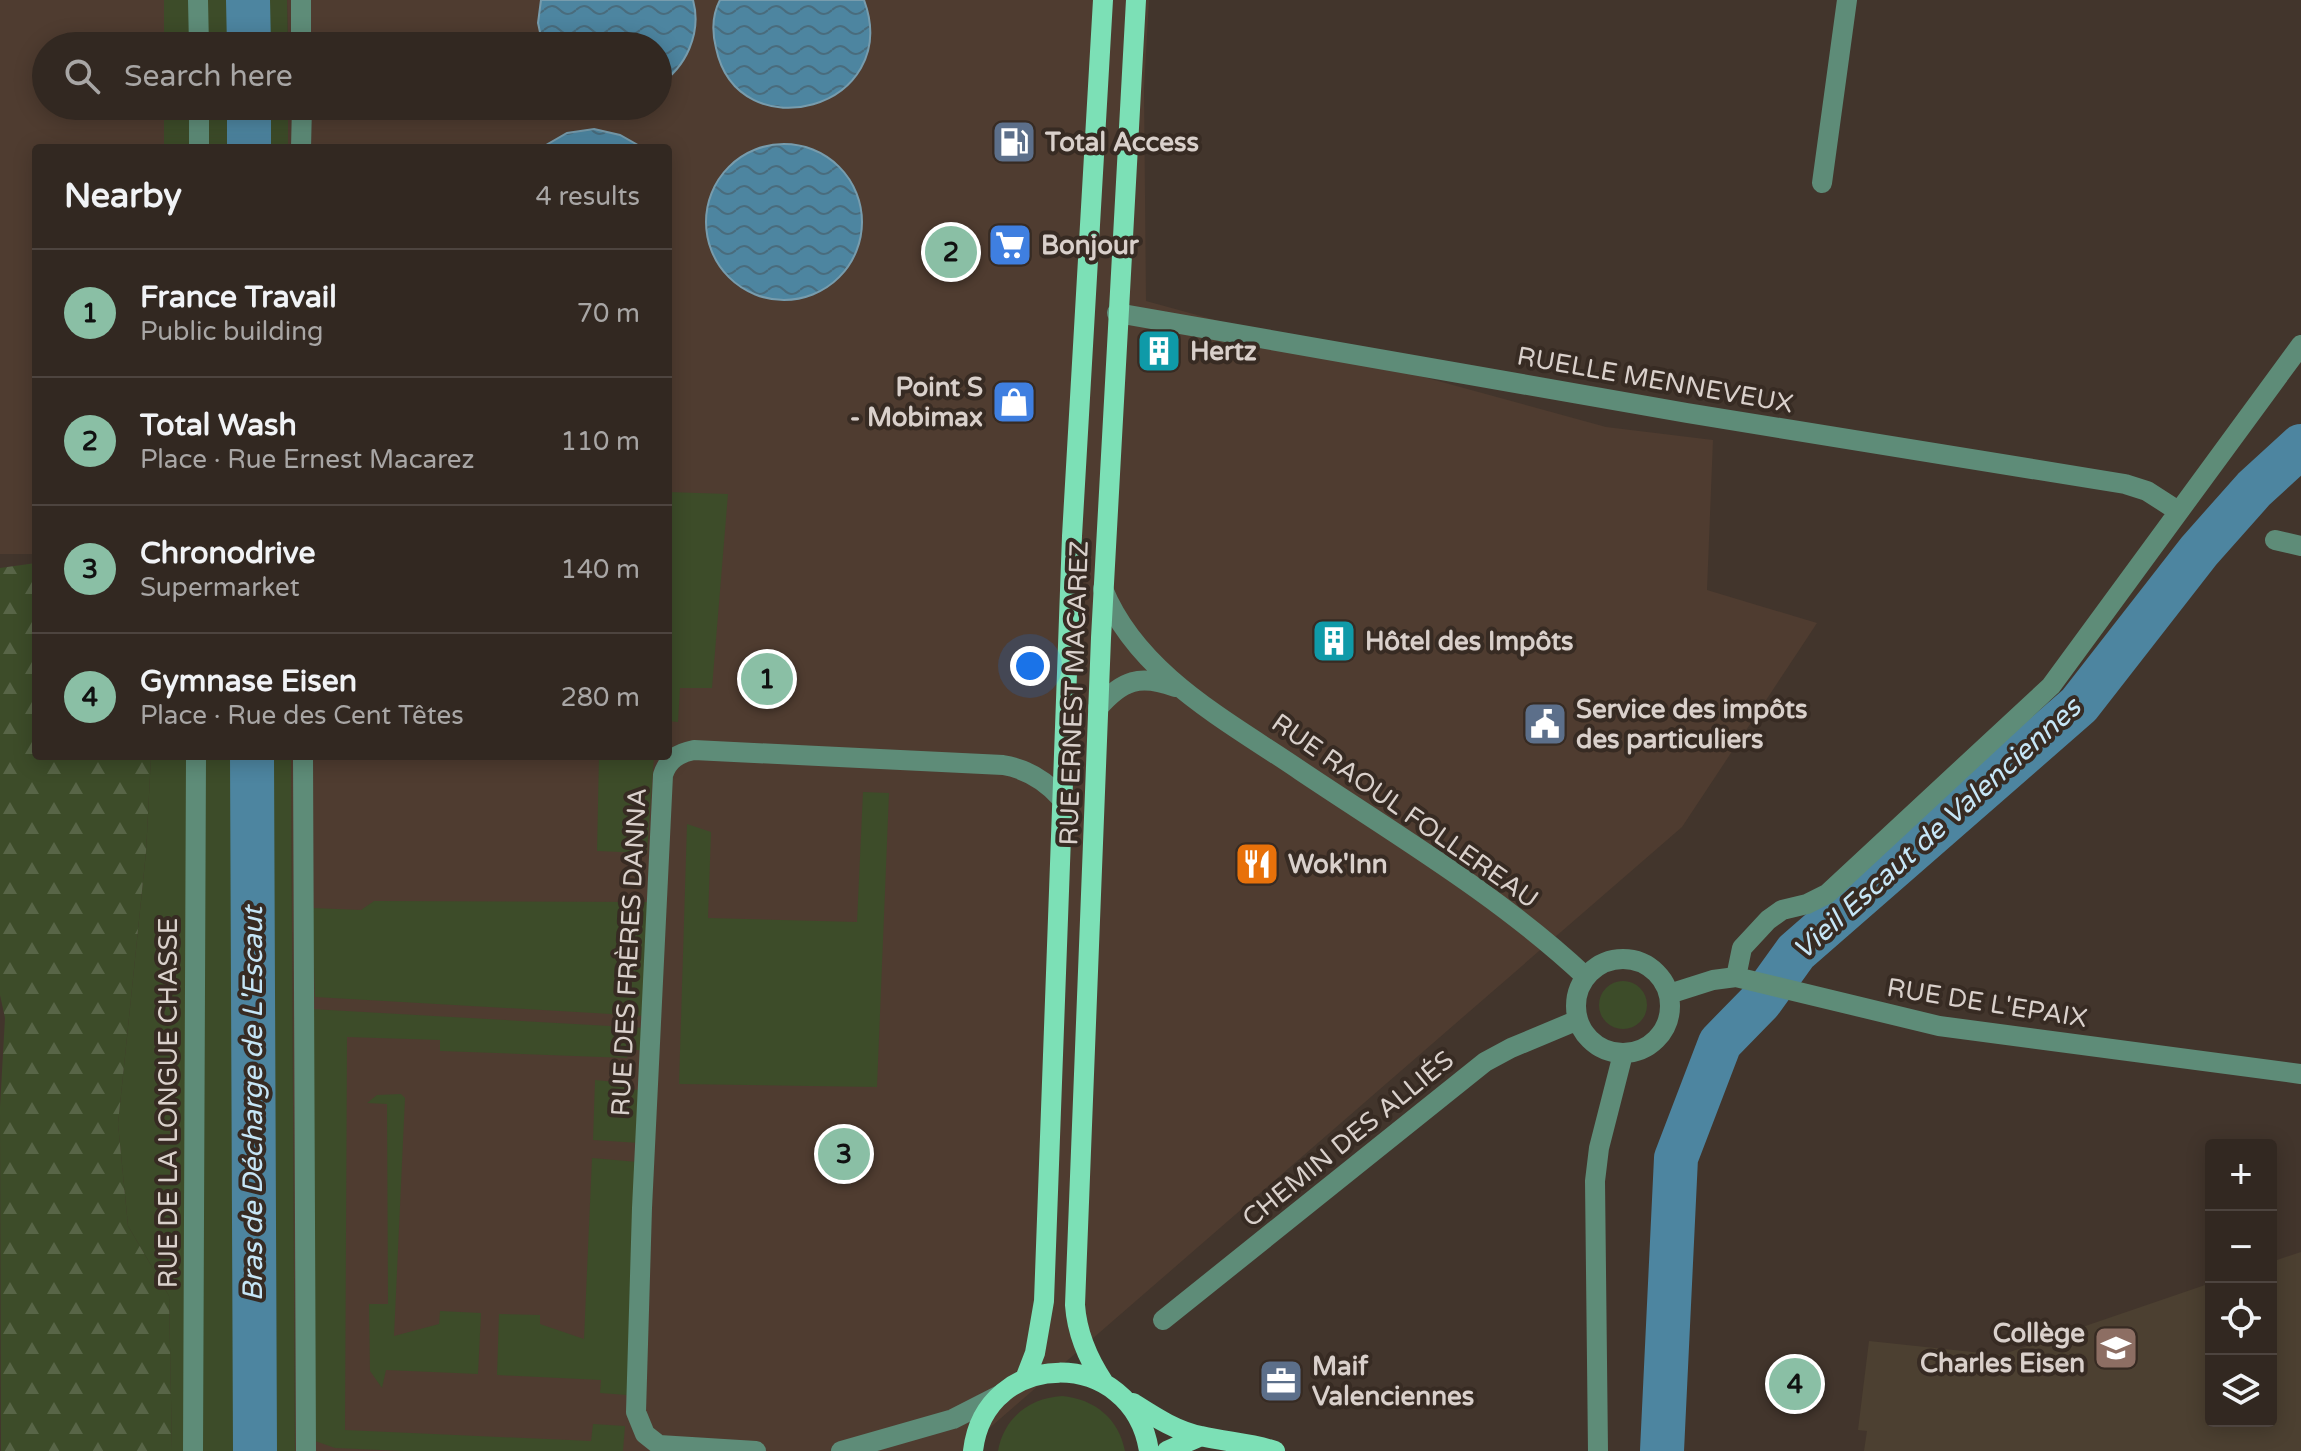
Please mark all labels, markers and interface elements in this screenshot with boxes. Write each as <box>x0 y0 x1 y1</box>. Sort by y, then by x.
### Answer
search box <box>32 32 672 120</box>
icon: search <box>60 54 104 98</box>
text: Search here <box>124 58 293 95</box>
fuel station icon: Total Access <box>990 118 1038 166</box>
place label: Total Access <box>1044 127 1199 158</box>
text: Nearby <box>64 176 182 217</box>
text: 4 results <box>535 181 640 212</box>
supermarket icon: Bonjour <box>986 221 1034 269</box>
pin: 2 <box>925 222 977 282</box>
place label: Bonjour <box>1041 230 1140 261</box>
text: France Travail <box>140 279 337 316</box>
text: 1 <box>82 298 98 329</box>
text: 70 m <box>577 298 640 329</box>
text: Public building <box>140 316 323 347</box>
building icon: Hertz <box>1135 327 1183 375</box>
place label: Hertz <box>1190 336 1257 367</box>
street label: RUELLE MENNEVEUX <box>1514 340 1796 420</box>
place label: Point S - Mobimax <box>850 372 983 433</box>
shop icon: Point S - Mobimax <box>990 378 1038 426</box>
text: Total Wash <box>140 407 297 444</box>
text: 2 <box>82 426 98 457</box>
text: 110 m <box>560 426 640 457</box>
text: Place · Rue Ernest Macarez <box>140 444 474 475</box>
text: Chronodrive <box>140 535 315 572</box>
street label: RUE ERNEST MACAREZ <box>1053 540 1095 846</box>
text: 3 <box>82 554 98 585</box>
text: 140 m <box>560 554 640 585</box>
text: Supermarket <box>140 572 300 603</box>
building icon: Hôtel des Impôts <box>1310 617 1358 665</box>
place label: Hôtel des Impôts <box>1365 626 1574 657</box>
your location <box>1010 646 1050 686</box>
pin: 1 <box>741 649 793 709</box>
text: Gymnase Eisen <box>140 663 357 700</box>
text: 4 <box>82 682 98 713</box>
text: 280 m <box>560 682 640 713</box>
water label: Vieil Escaut de Valenciennes <box>1786 690 2089 967</box>
place label: Service des impôts des particuliers <box>1576 694 1807 755</box>
text: Place · Rue des Cent Têtes <box>140 700 464 731</box>
public building icon: Service des impôts des particuliers <box>1521 700 1569 748</box>
street label: RUE RAOUL FOLLEREAU <box>1266 707 1544 915</box>
street label: RUE DES FRÈRES DANNA <box>605 787 653 1117</box>
restaurant icon: Wok'Inn <box>1233 840 1281 888</box>
place label: Wok'Inn <box>1288 849 1388 880</box>
water label: Bras de Décharge de L'Escaut <box>236 903 270 1301</box>
street label: RUE DE LA LONGUE CHASSE <box>153 918 184 1288</box>
street label: RUE DE L'EPAIX <box>1885 972 2089 1034</box>
street label: CHEMIN DES ALLIÉS <box>1236 1044 1460 1234</box>
pin: 3 <box>818 1124 870 1184</box>
map controls <box>2205 1139 2277 1427</box>
button: + <box>2205 1139 2277 1211</box>
button: − <box>2205 1211 2277 1283</box>
button: locate <box>2205 1283 2277 1355</box>
place label: Collège Charles Eisen <box>1920 1318 2085 1379</box>
school or university icon: Collège Charles Eisen <box>2092 1324 2140 1372</box>
place label: Maif Valenciennes <box>1312 1351 1474 1412</box>
pin: 4 <box>1769 1354 1821 1414</box>
button: layers <box>2205 1355 2277 1427</box>
office icon: Maif Valenciennes <box>1257 1357 1305 1405</box>

